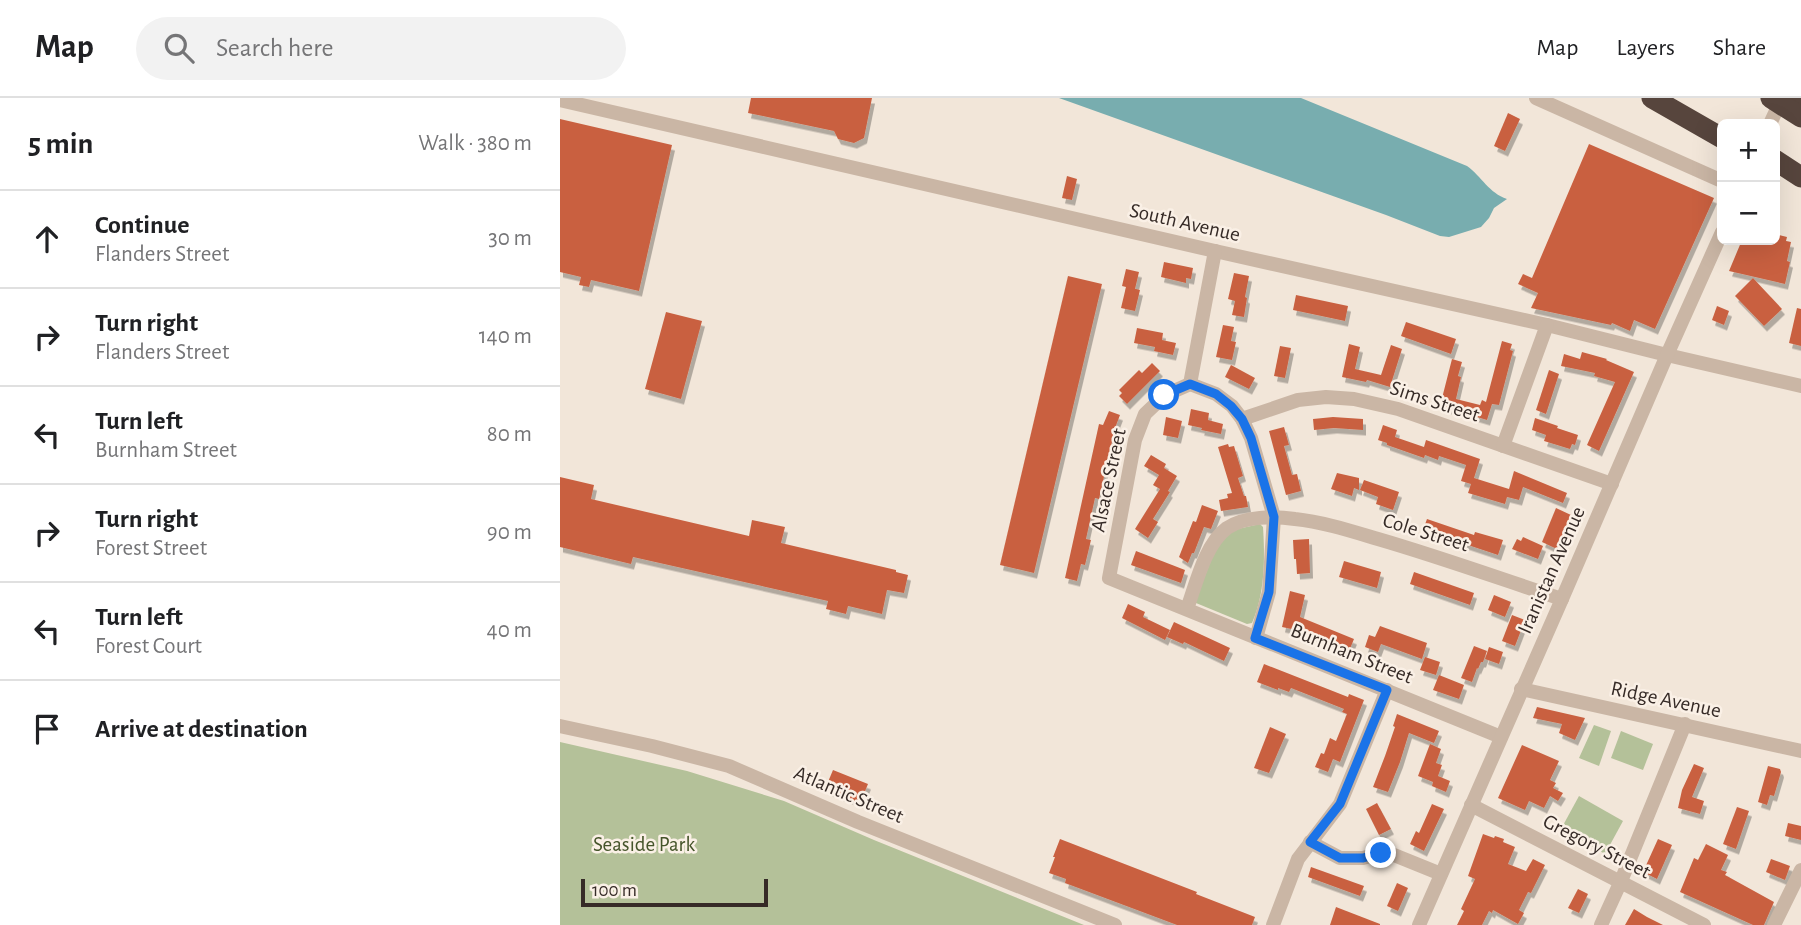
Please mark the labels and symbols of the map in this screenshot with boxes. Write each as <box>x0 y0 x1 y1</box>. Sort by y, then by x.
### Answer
street label: South Avenue <box>1128 200 1242 245</box>
street label: Sims Street <box>1388 377 1482 426</box>
route start <box>1148 379 1179 410</box>
street label: Alsace Street <box>1087 426 1130 534</box>
street label: Iranistan Avenue <box>1514 503 1589 637</box>
street label: Cole Street <box>1380 509 1472 556</box>
street label: Burnham Street <box>1288 619 1416 688</box>
street label: Ridge Avenue <box>1609 678 1723 721</box>
street label: Atlantic Street <box>791 762 907 827</box>
street label: Gregory Street <box>1540 810 1654 883</box>
park label: Seaside Park <box>593 834 695 855</box>
route end <box>1365 837 1396 868</box>
scale bar <box>581 876 768 908</box>

